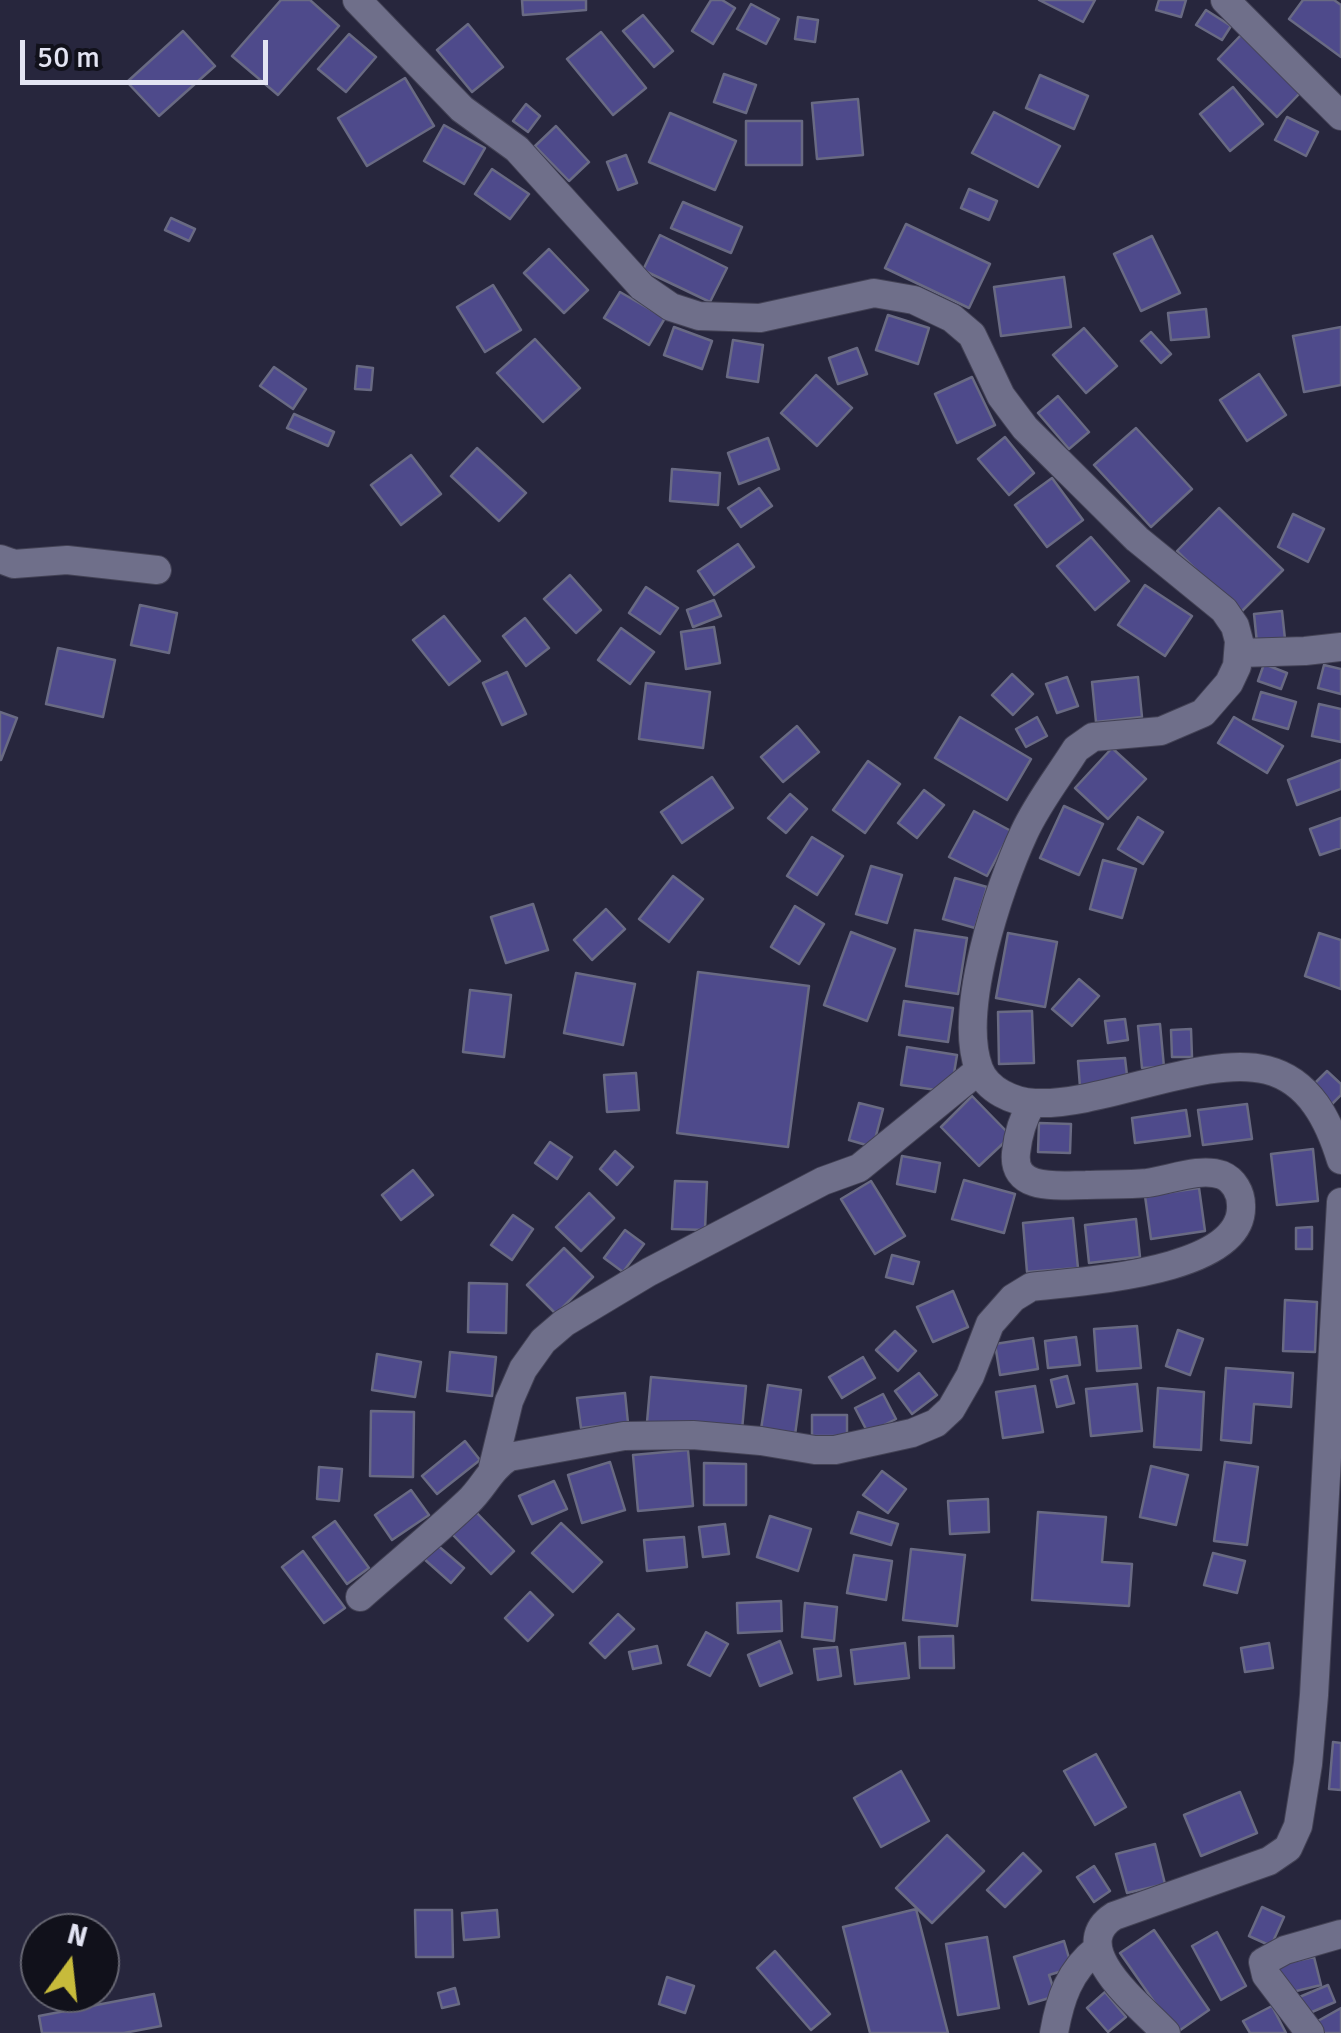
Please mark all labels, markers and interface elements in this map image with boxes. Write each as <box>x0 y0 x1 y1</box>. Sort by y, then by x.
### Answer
scale bar <box>25 20 272 82</box>
text: 50 m <box>37 39 100 76</box>
north arrow <box>20 1913 120 2013</box>
text: N <box>63 1917 91 1955</box>

